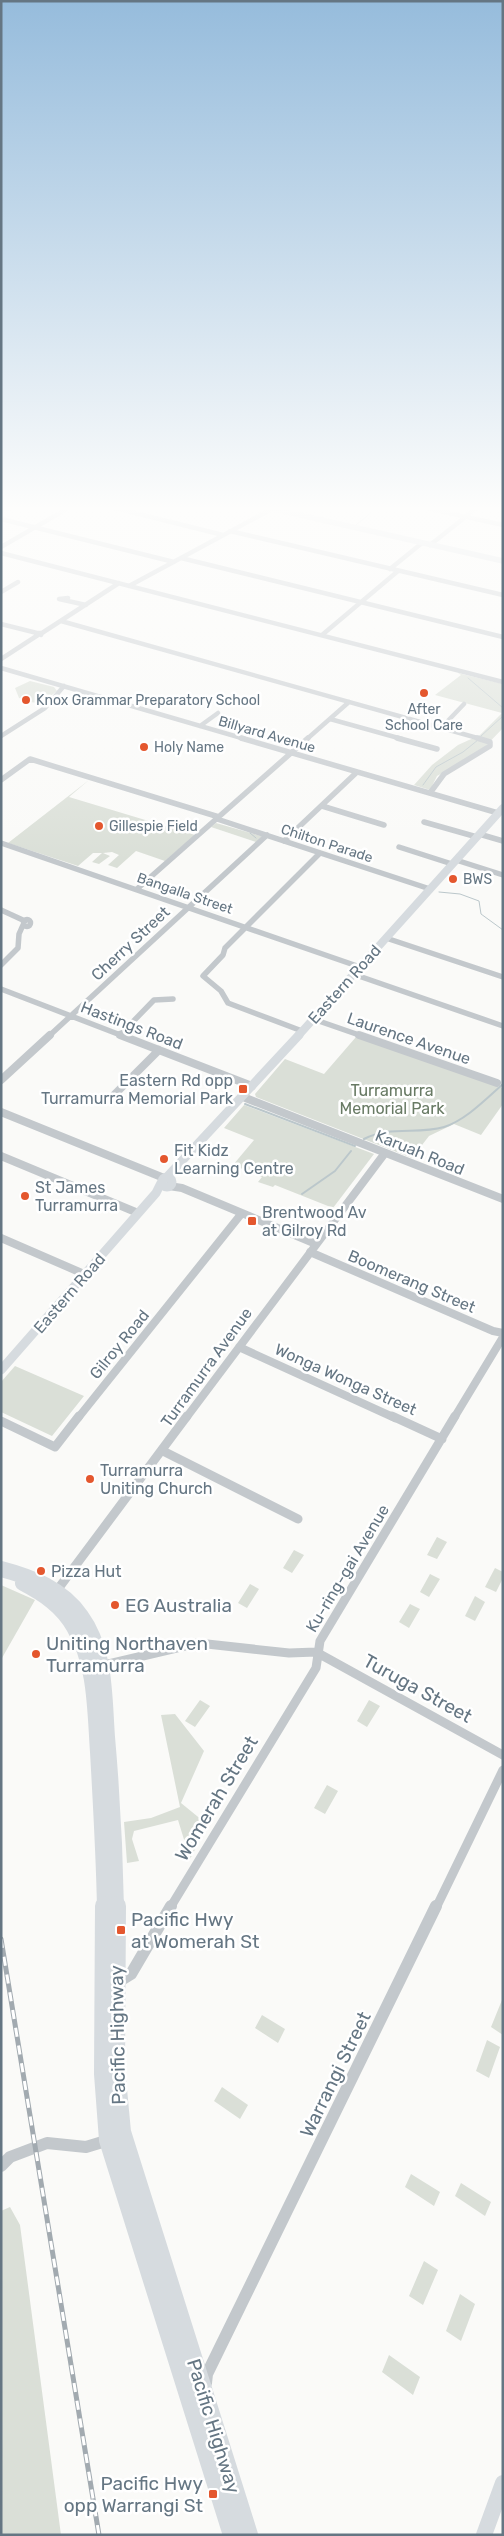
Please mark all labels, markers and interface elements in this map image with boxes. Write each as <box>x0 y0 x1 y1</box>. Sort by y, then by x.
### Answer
marker: After School Care <box>418 687 430 699</box>
place label: Knox Grammar Preparatory School <box>36 692 260 709</box>
marker: Knox Grammar Preparatory School <box>20 694 32 706</box>
place label: After School Care <box>385 701 463 734</box>
street label: Billyard Avenue <box>216 712 318 757</box>
place label: Holy Name <box>154 739 224 756</box>
marker: Holy Name <box>138 741 150 753</box>
place label: Gillespie Field <box>109 818 198 835</box>
marker: Gillespie Field <box>93 820 105 832</box>
street label: Chilton Parade <box>279 821 375 866</box>
street label: Bangalla Street <box>135 869 235 918</box>
place label: BWS <box>463 871 492 888</box>
marker: BWS <box>447 873 459 885</box>
street label: Cherry Street <box>87 902 173 984</box>
street label: Eastern Road <box>304 941 385 1028</box>
street label: Hastings Road <box>78 997 186 1054</box>
street label: Laurence Avenue <box>345 1008 473 1069</box>
place label: Eastern Rd opp Turramurra Memorial Park <box>41 1071 234 1108</box>
park label: Turramurra Memorial Park <box>340 1081 445 1118</box>
marker: Eastern Rd opp Turramurra Memorial Park <box>237 1083 249 1095</box>
street label: Karuah Road <box>372 1126 467 1179</box>
place label: Fit Kidz Learning Centre <box>174 1141 294 1178</box>
marker: Fit Kidz Learning Centre <box>158 1153 170 1165</box>
place label: St James Turramurra <box>35 1178 118 1215</box>
marker: St James Turramurra <box>19 1190 31 1202</box>
place label: Brentwood Av at Gilroy Rd <box>262 1203 367 1240</box>
marker: Brentwood Av at Gilroy Rd <box>246 1215 258 1227</box>
street label: Boomerang Street <box>345 1246 478 1317</box>
street label: Eastern Road <box>30 1250 109 1337</box>
street label: Turramurra Avenue <box>157 1304 256 1431</box>
street label: Gilroy Road <box>86 1306 153 1383</box>
street label: Wonga Wonga Street <box>272 1340 420 1419</box>
place label: Turramurra Uniting Church <box>100 1461 213 1498</box>
marker: Turramurra Uniting Church <box>84 1473 96 1485</box>
street label: Ku-ring-gai Avenue <box>302 1501 393 1635</box>
place label: Pizza Hut <box>51 1562 122 1581</box>
marker: Pizza Hut <box>35 1565 47 1577</box>
place label: EG Australia <box>125 1594 232 1617</box>
marker: EG Australia <box>109 1599 121 1611</box>
place label: Uniting Northaven Turramurra <box>46 1632 208 1677</box>
marker: Uniting Northaven Turramurra <box>30 1648 42 1660</box>
street label: Turuga Street <box>359 1649 477 1728</box>
street label: Womerah Street <box>170 1731 263 1865</box>
place label: Pacific Hwy at Womerah St <box>131 1908 260 1953</box>
marker: Pacific Hwy at Womerah St <box>115 1924 127 1936</box>
street label: Pacific Highway <box>105 1965 130 2105</box>
street label: Warrangi Street <box>295 2007 376 2141</box>
street label: Pacific Highway <box>182 2356 245 2496</box>
place label: Pacific Hwy opp Warrangi St <box>64 2472 204 2517</box>
marker: Pacific Hwy opp Warrangi St <box>207 2488 219 2500</box>

